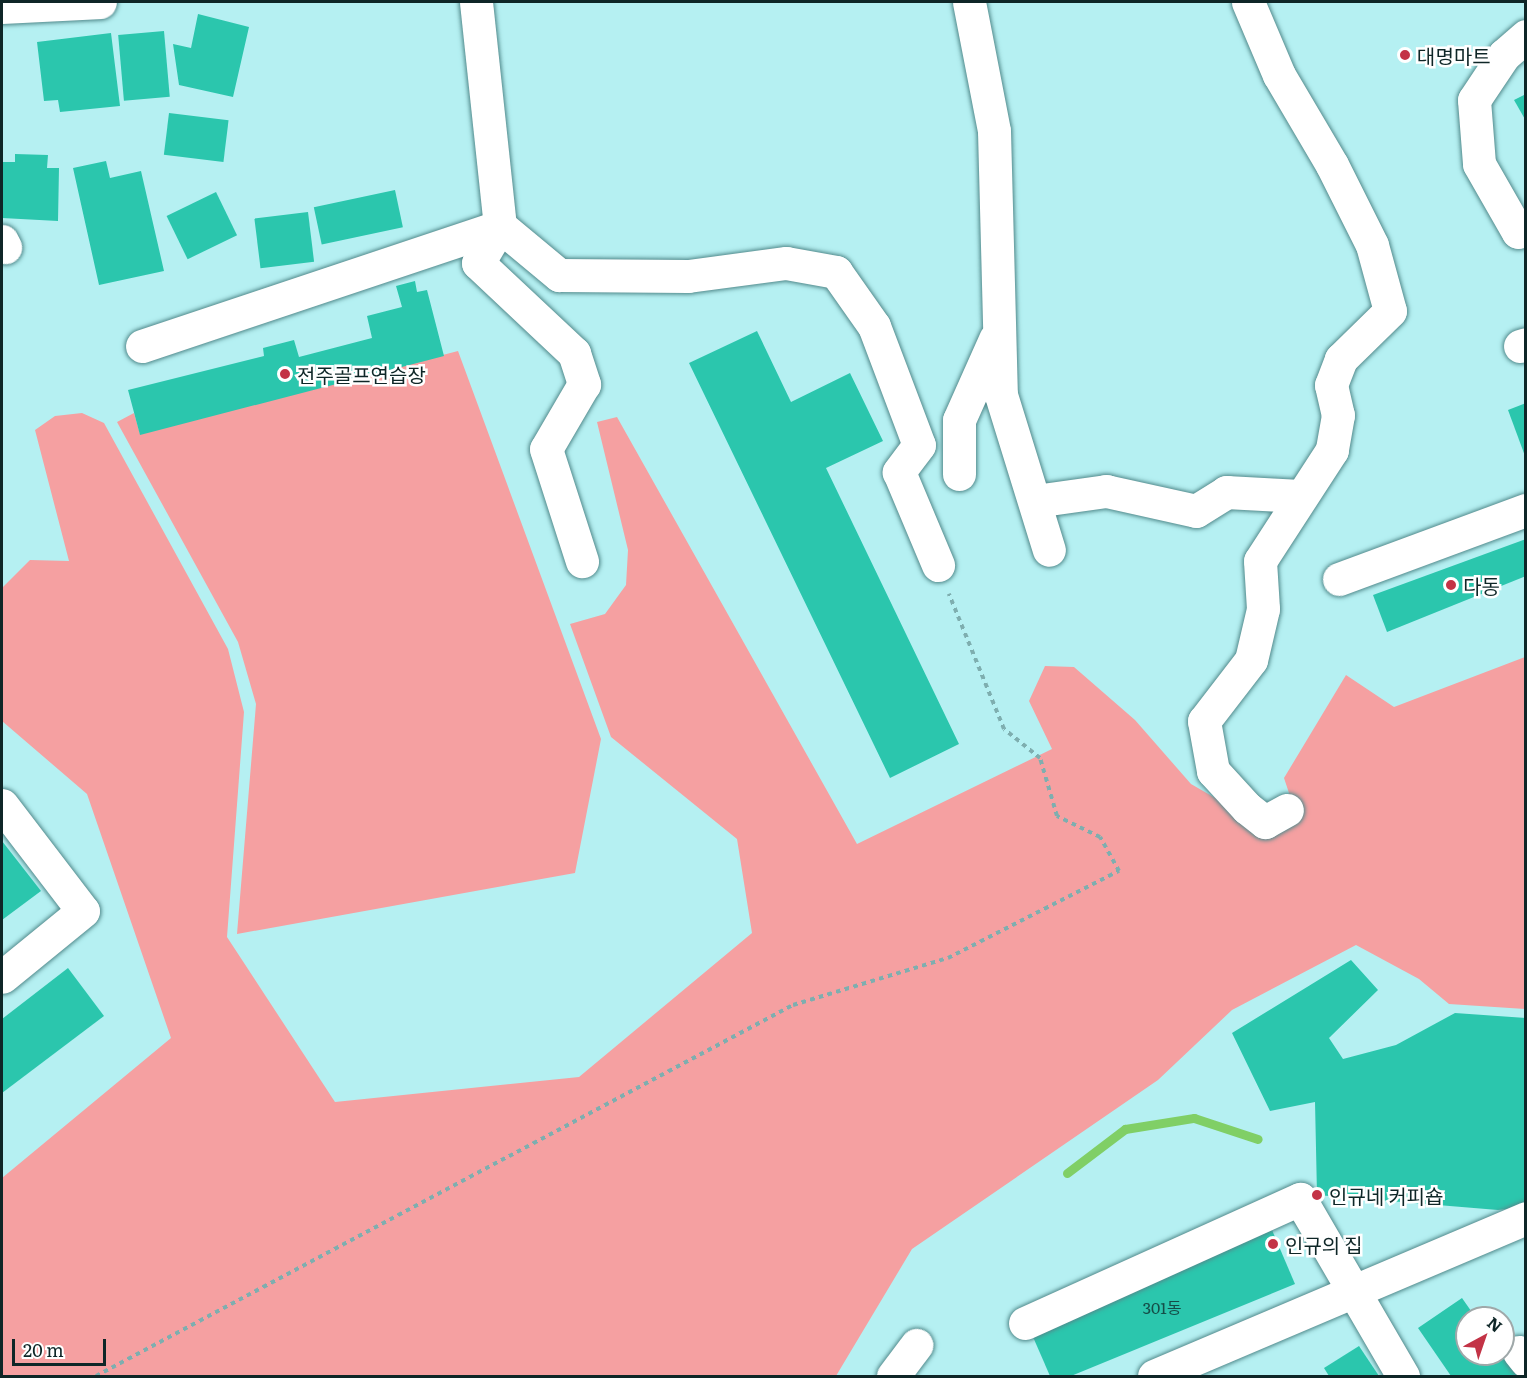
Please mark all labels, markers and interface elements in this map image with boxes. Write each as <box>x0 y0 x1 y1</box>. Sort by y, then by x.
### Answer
place label: 대명마트 <box>1417 43 1491 67</box>
marker: 대명마트 <box>1398 48 1412 62</box>
place label: 전주골프연습장 <box>297 362 426 386</box>
marker: 전주골프연습장 <box>278 367 292 381</box>
place label: 다동 <box>1463 573 1500 597</box>
marker: 다동 <box>1444 578 1458 592</box>
place label: 인규네 커피숍 <box>1329 1183 1443 1207</box>
marker: 인규네 커피숍 <box>1310 1188 1324 1202</box>
place label: 인규의 집 <box>1285 1232 1363 1256</box>
marker: 인규의 집 <box>1266 1237 1280 1251</box>
house number: 301동 <box>1142 1297 1182 1317</box>
north arrow <box>1455 1306 1515 1366</box>
text: N <box>1482 1310 1508 1337</box>
scale bar <box>15 1327 110 1365</box>
text: 20 m <box>23 1336 64 1363</box>

